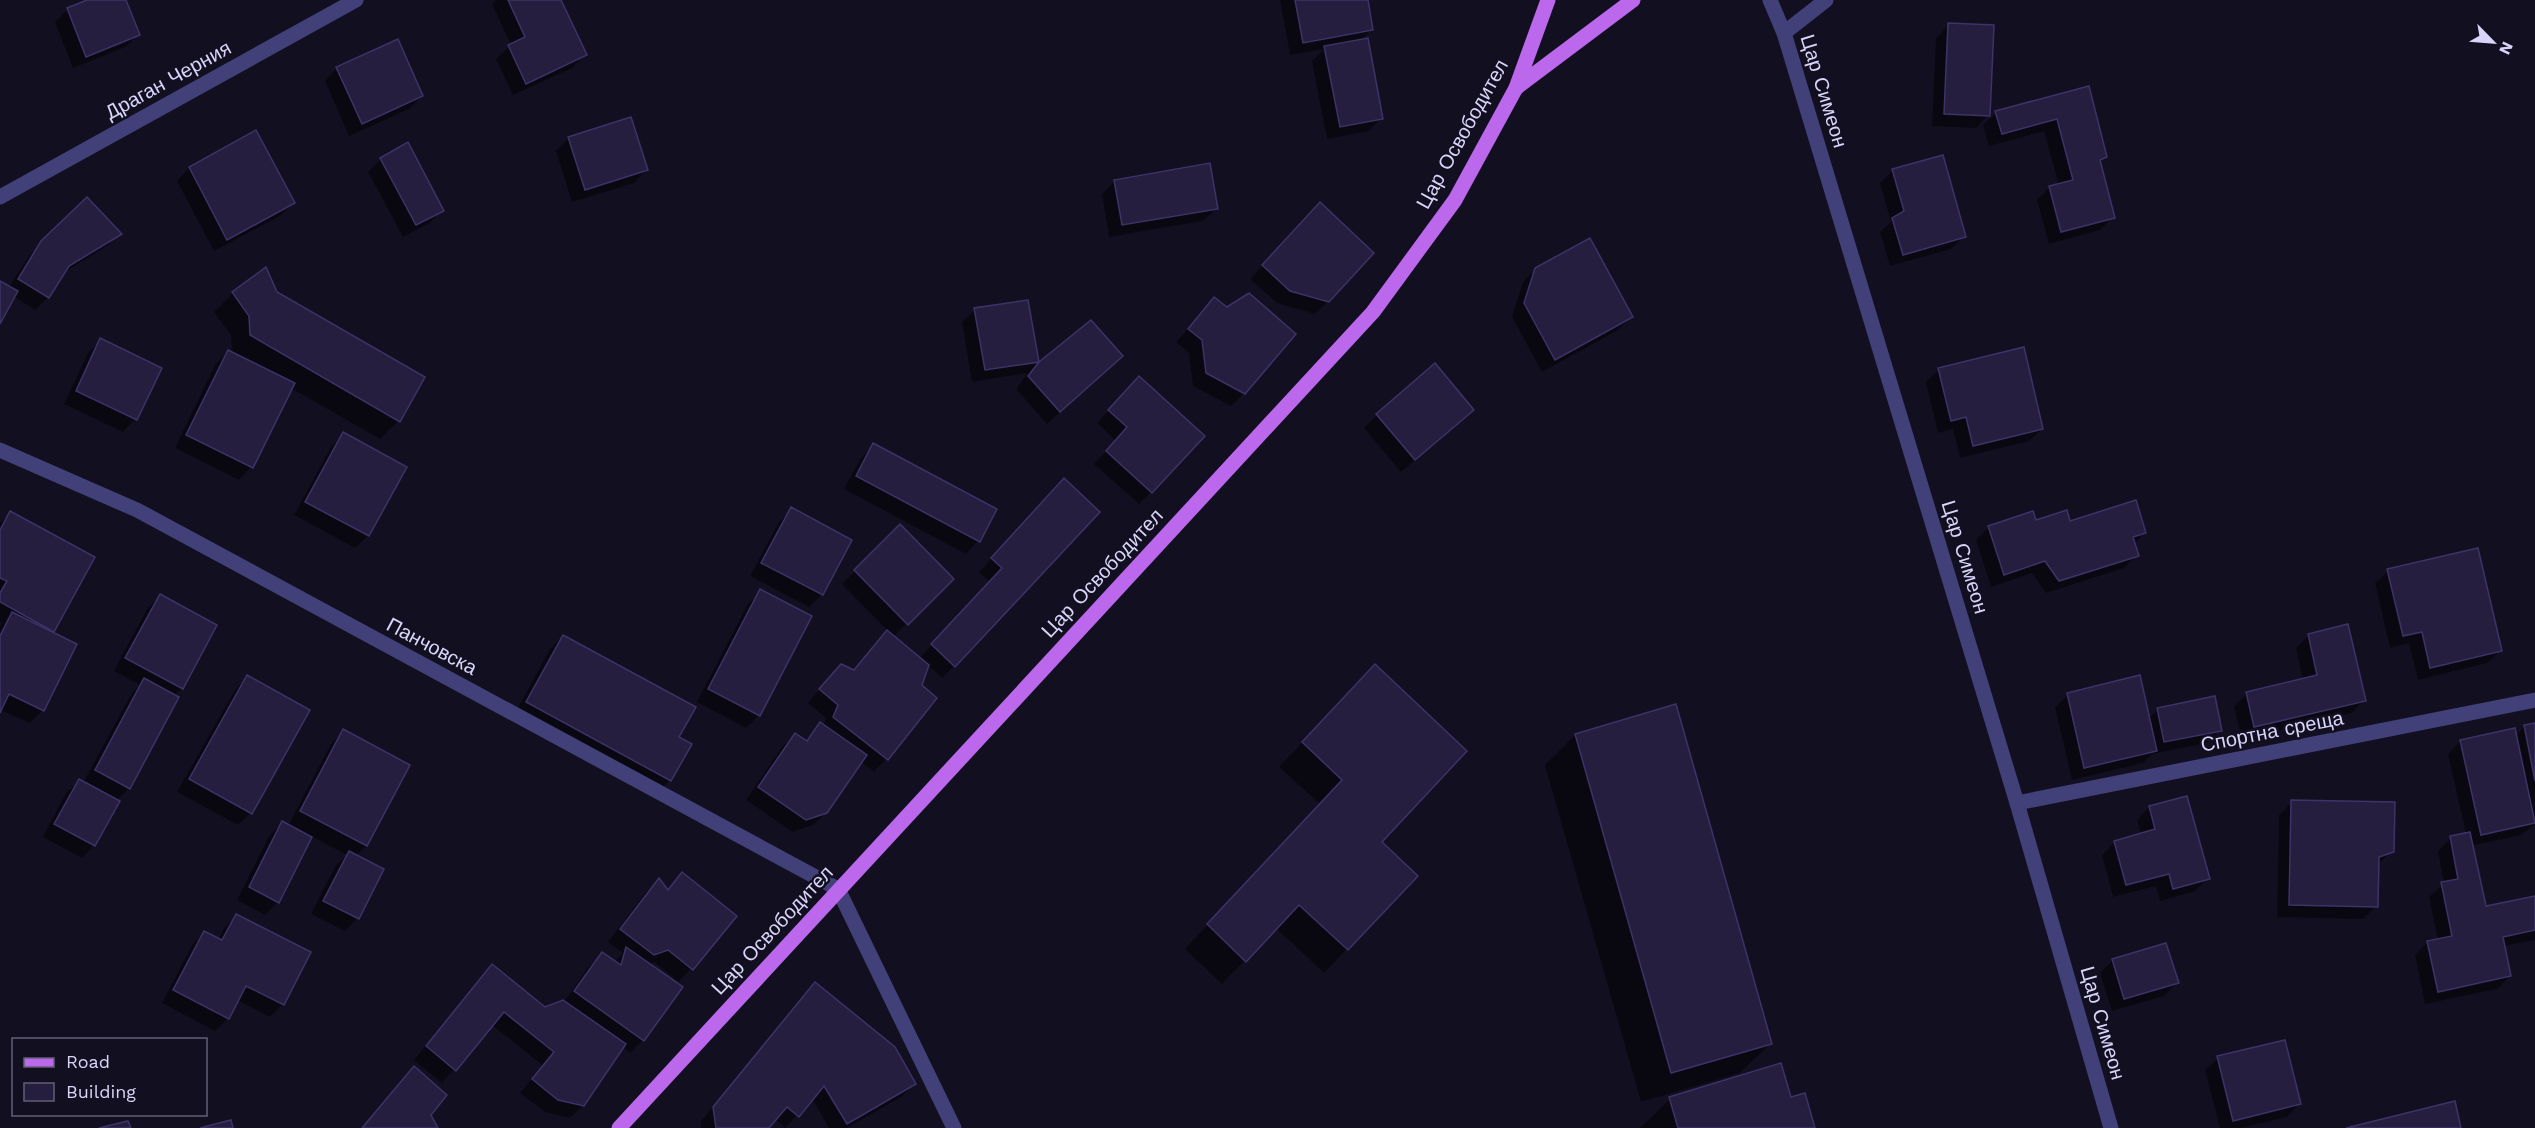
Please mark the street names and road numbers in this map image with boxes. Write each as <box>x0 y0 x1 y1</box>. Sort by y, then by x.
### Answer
street label: Цар Симеон <box>1795 32 1853 150</box>
street label: Драган Черния <box>101 36 235 124</box>
street label: Цар Освободител <box>1411 55 1513 213</box>
street label: Цар Симеон <box>1936 498 1994 616</box>
street label: Цар Освободител <box>1036 504 1168 642</box>
street label: Панчовска <box>383 612 482 680</box>
street label: Спортна среща <box>2199 705 2346 757</box>
street label: Цар Освободител <box>706 861 838 999</box>
street label: Цар Симеон <box>2075 963 2131 1083</box>

